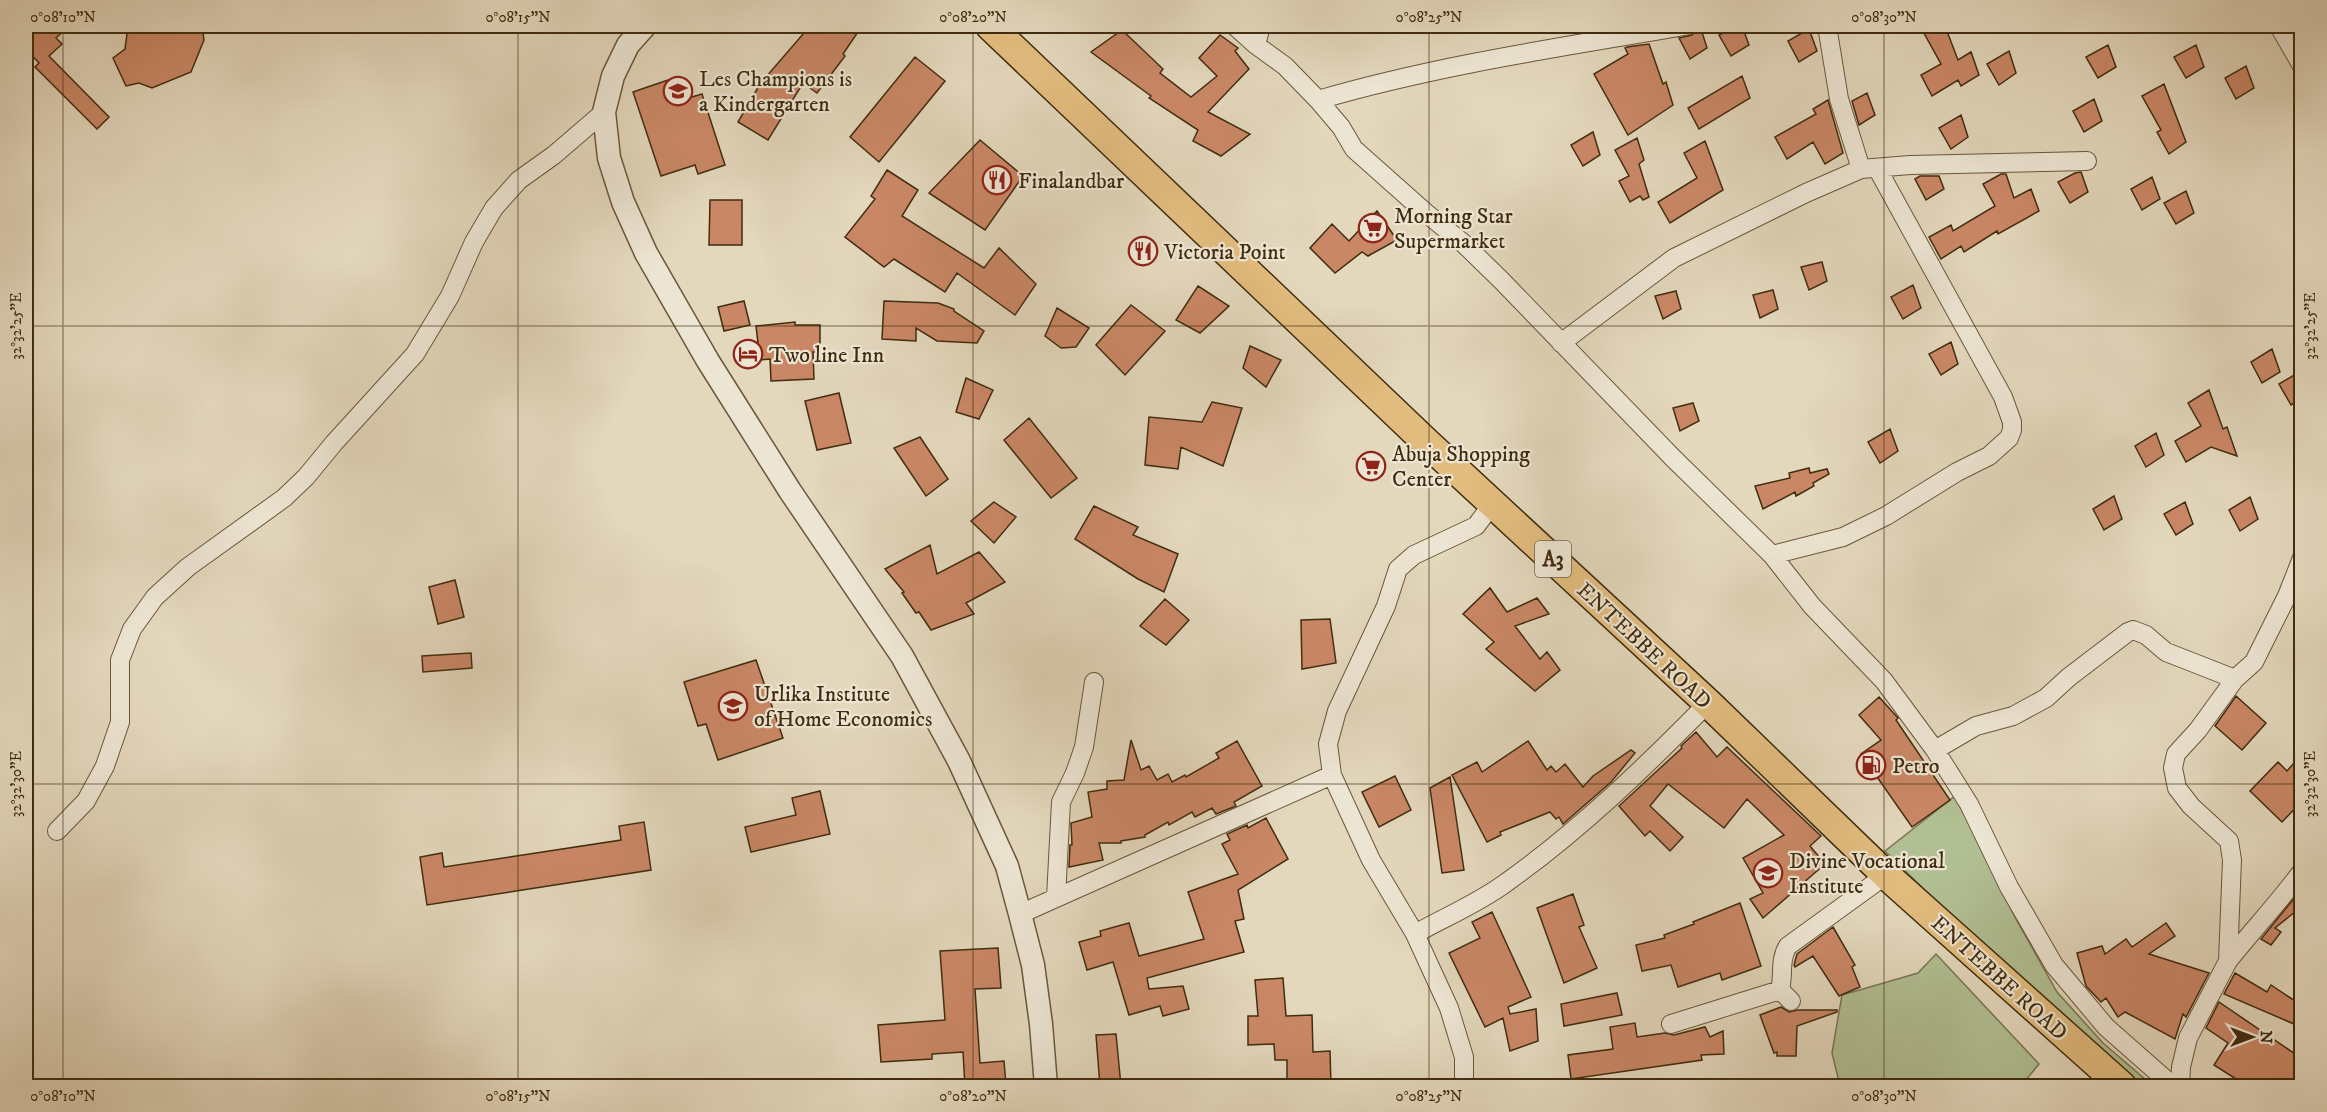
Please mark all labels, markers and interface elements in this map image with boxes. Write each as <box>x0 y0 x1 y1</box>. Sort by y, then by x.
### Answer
text: 0°08'10"N <box>30 8 96 27</box>
text: 0°08'15"N <box>486 8 550 27</box>
text: 0°08'20"N <box>939 8 1007 27</box>
text: 0°08'25"N <box>1396 8 1462 27</box>
text: 0°08'30"N <box>1851 8 1917 27</box>
place label: Les Champions is a Kindergarten <box>699 66 852 118</box>
school or university icon: Les Champions is a Kindergarten <box>662 75 694 107</box>
restaurant icon: Finalandbar <box>981 164 1013 196</box>
place label: Finalandbar <box>1018 168 1125 195</box>
place label: Morning Star Supermarket <box>1394 203 1514 255</box>
supermarket icon: Morning Star Supermarket <box>1357 212 1389 244</box>
restaurant icon: Victoria Point <box>1127 235 1159 267</box>
place label: Victoria Point <box>1163 239 1286 266</box>
text: 32°32'25"E <box>7 292 26 360</box>
text: 32°32'25"E <box>2301 292 2320 360</box>
hotel icon: Two line Inn <box>732 338 764 370</box>
place label: Two line Inn <box>769 342 885 369</box>
place label: Abuja Shopping Center <box>1392 441 1530 493</box>
supermarket icon: Abuja Shopping Center <box>1355 450 1387 482</box>
road number: A3 <box>1535 541 1571 577</box>
street label: ENTEBBE ROAD <box>1571 577 1717 715</box>
place label: Urlika Institute of Home Economics <box>754 681 932 733</box>
school or university icon: Urlika Institute of Home Economics <box>717 690 749 722</box>
fuel station icon: Petro <box>1855 749 1887 781</box>
text: 32°32'30"E <box>7 750 26 817</box>
text: 32°32'30"E <box>2301 750 2320 817</box>
place label: Petro <box>1892 753 1940 780</box>
place label: Divine Vocational Institute <box>1789 848 1945 900</box>
school or university icon: Divine Vocational Institute <box>1752 857 1784 889</box>
street label: ENTEBBE ROAD <box>1925 910 2073 1046</box>
north arrow <box>2222 1007 2282 1067</box>
text: N <box>2256 1030 2276 1044</box>
text: 0°08'10"N <box>30 1087 96 1106</box>
text: 0°08'15"N <box>486 1087 550 1106</box>
text: 0°08'20"N <box>939 1087 1007 1106</box>
text: 0°08'25"N <box>1396 1087 1462 1106</box>
text: 0°08'30"N <box>1851 1087 1917 1106</box>

